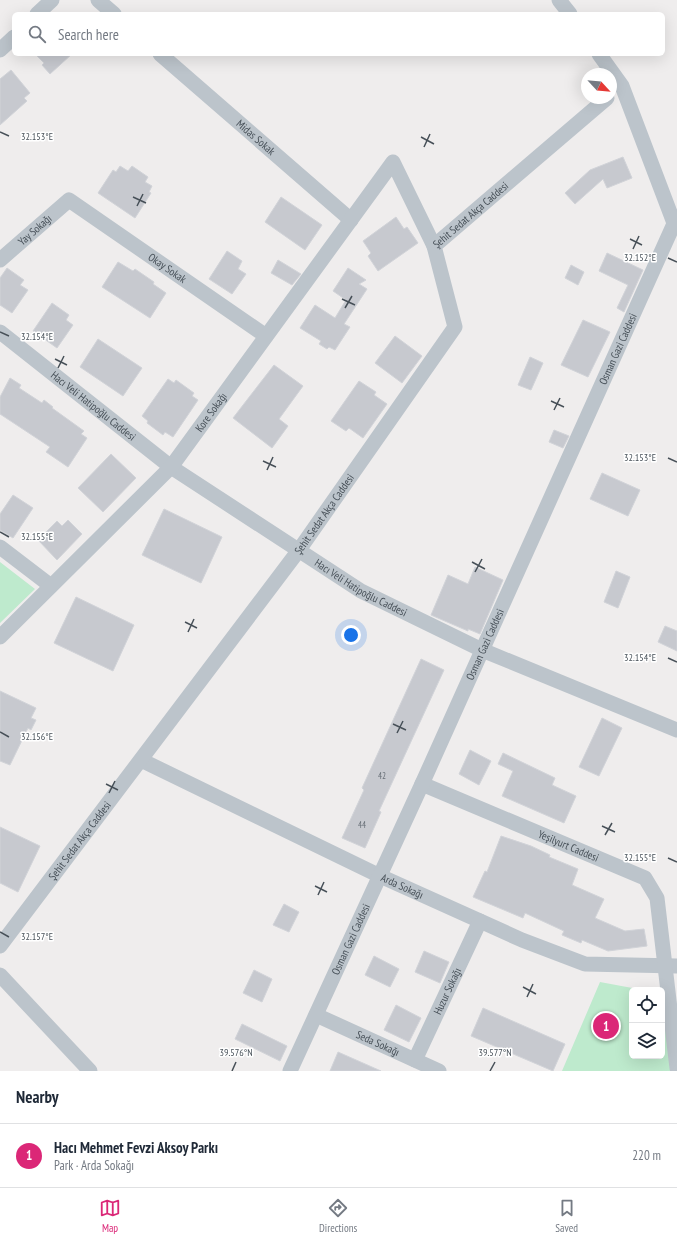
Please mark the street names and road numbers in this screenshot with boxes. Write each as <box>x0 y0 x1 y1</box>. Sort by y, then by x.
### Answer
street label: Midas Sokak <box>233 117 279 159</box>
street label: Şehit Sedat Akça Caddesi <box>430 179 511 251</box>
street label: Yay Sokağı <box>15 211 55 248</box>
street label: Okay Sokak <box>146 250 190 286</box>
street label: Osman Gazi Caddesi <box>596 311 640 387</box>
street label: Hacı Veli Hatipoğlu Caddesi <box>48 368 139 444</box>
street label: Kore Sokağı <box>192 390 230 434</box>
street label: Şehit Sedat Akça Caddesi <box>291 471 357 557</box>
street label: Hacı Veli Hatipoğlu Caddesi <box>312 556 409 619</box>
street label: Osman Gazi Caddesi <box>463 607 507 682</box>
street label: Şehit Sedat Akça Caddesi <box>45 799 114 883</box>
street label: Yeşilyurt Caddesi <box>536 827 601 865</box>
street label: Arda Sokağı <box>379 870 426 902</box>
street label: Osman Gazi Caddesi <box>328 902 373 977</box>
street label: Huzur Sokağı <box>430 965 464 1017</box>
street label: Seda Sokağı <box>354 1027 402 1059</box>

